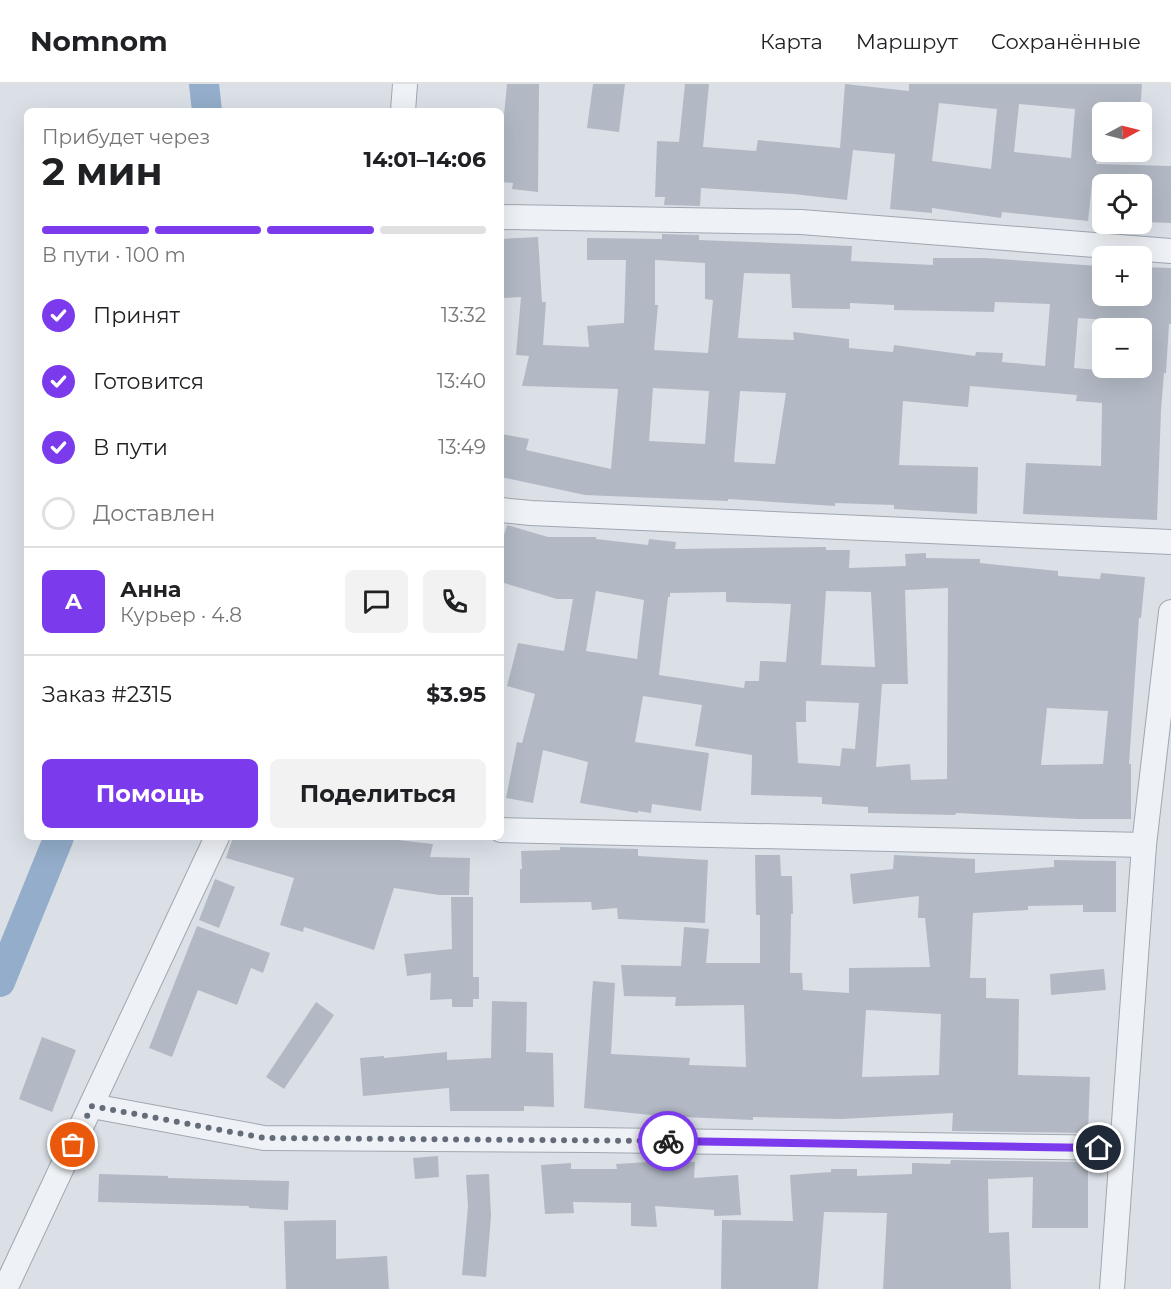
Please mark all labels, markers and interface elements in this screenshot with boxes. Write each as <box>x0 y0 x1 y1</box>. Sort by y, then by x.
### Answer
text: Nomnom <box>30 24 168 58</box>
text: Карта <box>760 29 823 54</box>
text: Маршрут <box>856 29 958 54</box>
text: Сохранённые <box>991 29 1141 54</box>
north arrow <box>1092 102 1152 162</box>
map controls <box>1092 102 1152 378</box>
text: Прибудет через <box>42 125 210 149</box>
text: 14:01–14:06 <box>364 146 486 173</box>
text: 2 мин <box>42 147 163 195</box>
button: locate <box>1092 174 1152 234</box>
text: В пути · 100 m <box>42 243 186 267</box>
button: + <box>1092 246 1152 306</box>
icon: check <box>42 299 75 332</box>
text: Принят <box>93 302 180 329</box>
text: 13:32 <box>441 303 486 327</box>
button: − <box>1092 318 1152 378</box>
icon: check <box>42 365 75 398</box>
text: Готовится <box>93 368 204 395</box>
text: 13:40 <box>437 369 486 393</box>
icon: check <box>42 431 75 464</box>
text: В пути <box>93 434 168 461</box>
text: 13:49 <box>438 435 486 459</box>
text: Доставлен <box>93 500 215 527</box>
button: chat <box>345 570 408 633</box>
button: phone <box>423 570 486 633</box>
text: Анна <box>120 576 181 603</box>
text: А <box>65 588 82 615</box>
text: Курьер · 4.8 <box>120 603 242 627</box>
text: Заказ #2315 <box>42 681 172 708</box>
text: $3.95 <box>426 681 486 708</box>
button: Помощь <box>42 759 258 828</box>
button: Поделиться <box>270 759 486 828</box>
courier <box>638 1111 698 1171</box>
pin <box>47 1119 98 1170</box>
pin <box>1073 1122 1124 1173</box>
icon: bike <box>652 1125 685 1158</box>
icon: bag <box>56 1128 89 1161</box>
icon: home <box>1082 1131 1115 1164</box>

